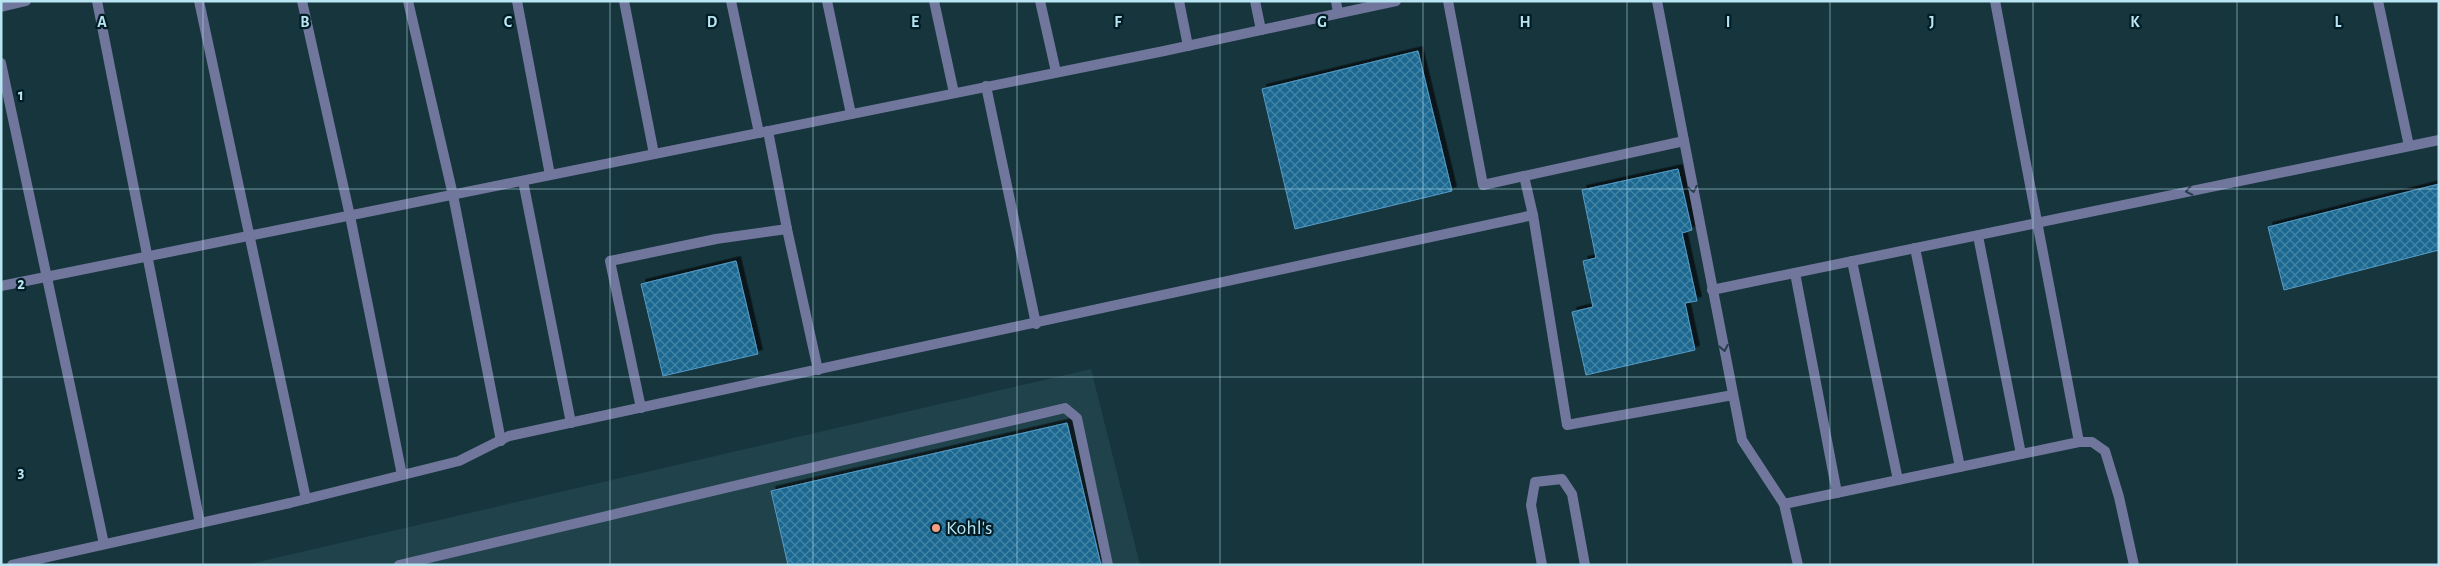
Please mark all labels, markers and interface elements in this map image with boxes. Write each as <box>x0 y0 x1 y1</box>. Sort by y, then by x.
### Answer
text: A <box>97 14 107 30</box>
text: B <box>300 14 310 30</box>
text: C <box>504 14 513 30</box>
text: D <box>707 14 718 30</box>
text: E <box>911 14 919 30</box>
text: F <box>1114 14 1122 30</box>
text: G <box>1317 14 1327 30</box>
text: H <box>1519 14 1531 30</box>
text: I <box>1726 14 1730 30</box>
text: J <box>1929 14 1935 30</box>
text: K <box>2130 14 2140 30</box>
text: L <box>2335 14 2342 30</box>
text: 1 <box>18 87 24 103</box>
one-way arrow <box>1687 184 1698 193</box>
one-way arrow <box>2184 185 2193 195</box>
text: 2 <box>17 276 25 292</box>
one-way arrow <box>1718 344 1729 353</box>
text: 3 <box>18 464 25 480</box>
place label: Kohl's <box>946 518 992 538</box>
marker: Kohl's <box>930 522 942 534</box>

